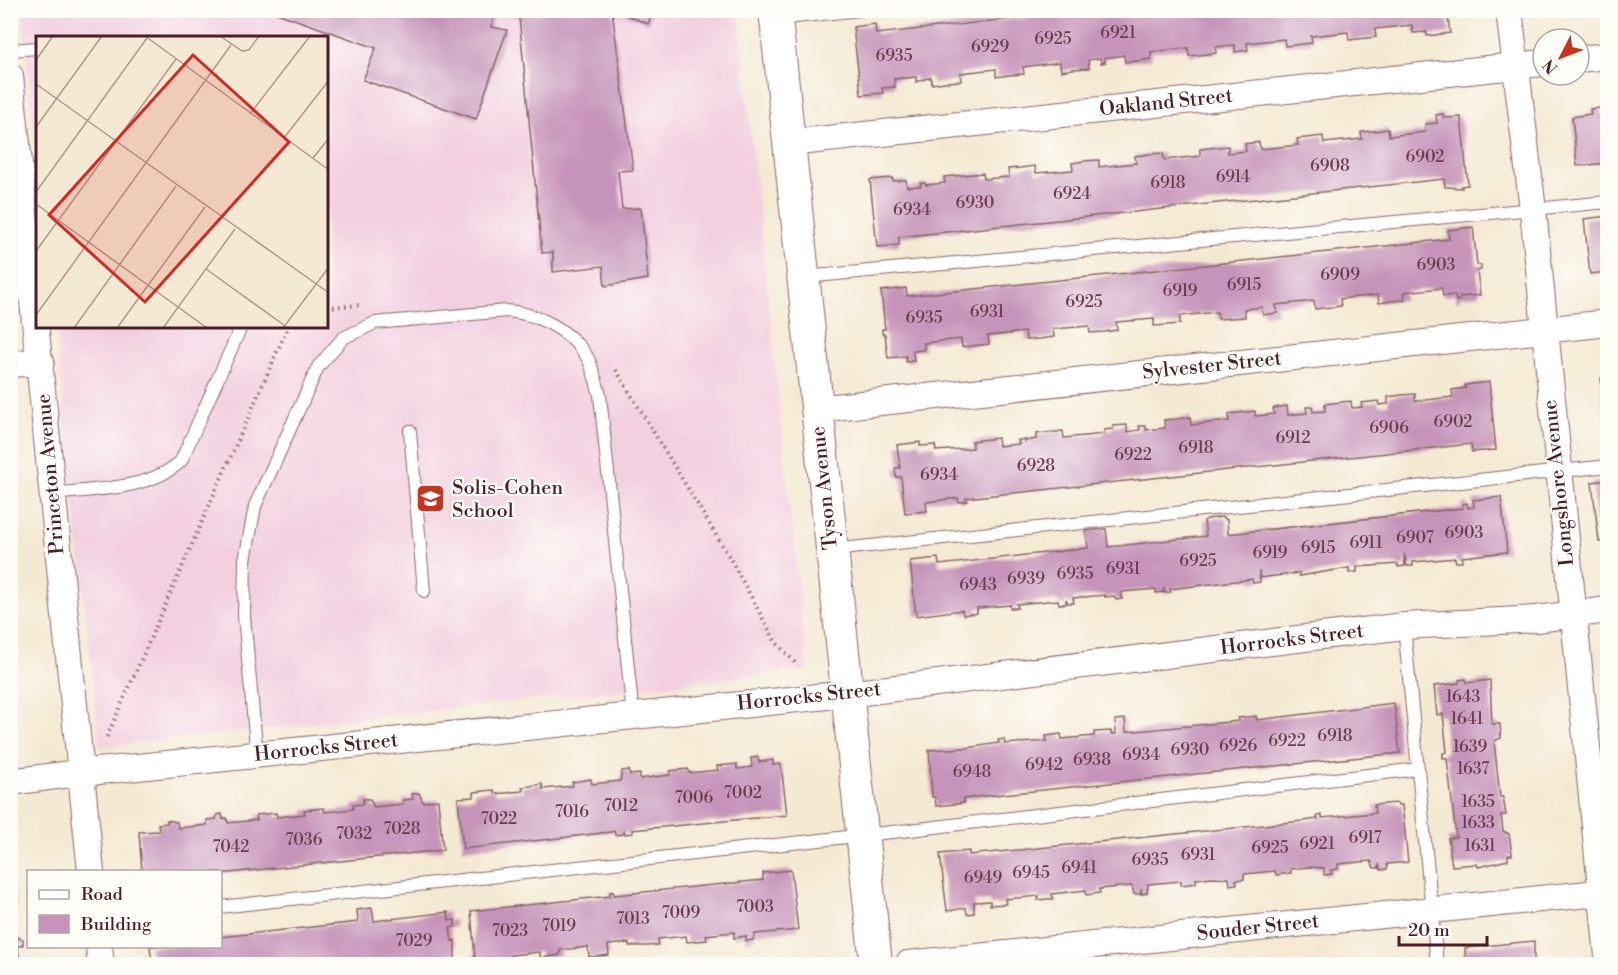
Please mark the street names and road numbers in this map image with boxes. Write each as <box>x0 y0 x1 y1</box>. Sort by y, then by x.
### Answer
street label: Oakland Street <box>1098 84 1234 122</box>
street label: Sylvester Street <box>1141 346 1283 386</box>
street label: Princeton Avenue <box>32 392 70 556</box>
street label: Longshore Avenue <box>1538 398 1580 568</box>
street label: Tyson Avenue <box>806 425 844 551</box>
street label: Horrocks Street <box>1219 619 1365 661</box>
street label: Horrocks Street <box>736 677 882 717</box>
street label: Horrocks Street <box>253 728 399 768</box>
street label: Souder Street <box>1196 909 1320 947</box>

